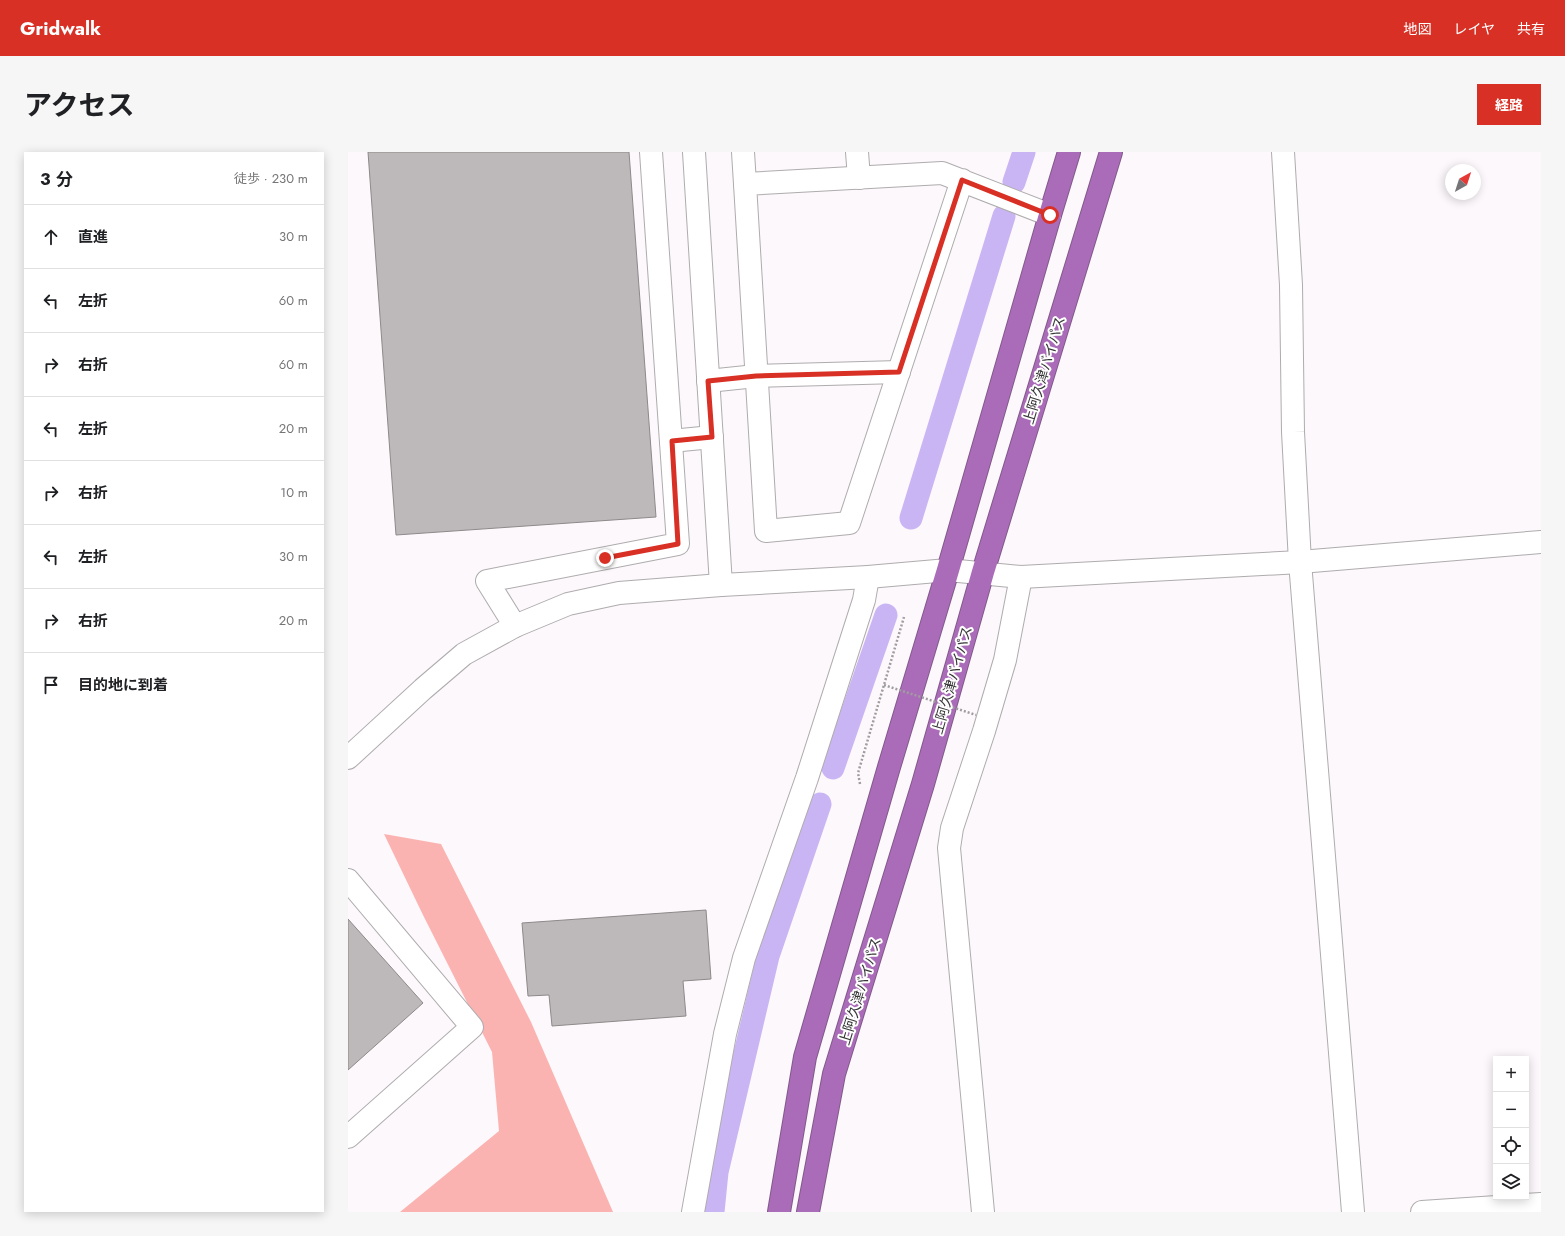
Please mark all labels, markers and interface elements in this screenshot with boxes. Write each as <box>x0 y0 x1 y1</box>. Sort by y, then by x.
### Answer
text: Gridwalk <box>20 15 101 42</box>
text: 地図 <box>1403 19 1431 39</box>
text: レイヤ <box>1453 19 1495 39</box>
text: 共有 <box>1517 19 1545 39</box>
button: 経路 <box>1477 84 1541 125</box>
text: アクセス <box>24 85 135 126</box>
north arrow <box>1445 164 1481 200</box>
text: 3 分 <box>40 167 73 191</box>
text: 徒歩 · 230 m <box>234 169 308 188</box>
route start <box>1041 206 1059 224</box>
icon: ahead <box>40 226 62 248</box>
text: 直進 <box>78 226 108 248</box>
text: 30 m <box>279 227 308 246</box>
icon: left <box>40 290 62 312</box>
text: 左折 <box>78 290 108 312</box>
text: 60 m <box>279 291 308 310</box>
street label: 上阿久津バイパス <box>1018 314 1070 426</box>
icon: right <box>40 354 62 376</box>
text: 右折 <box>78 354 108 376</box>
text: 60 m <box>279 355 308 374</box>
icon: left <box>40 418 62 440</box>
text: 左折 <box>78 418 108 440</box>
text: 20 m <box>279 419 308 438</box>
icon: right <box>40 482 62 504</box>
text: 右折 <box>78 482 108 504</box>
text: 10 m <box>280 483 308 502</box>
icon: left <box>40 546 62 568</box>
text: 左折 <box>78 546 108 568</box>
text: 30 m <box>279 547 308 566</box>
route end <box>596 549 614 567</box>
icon: right <box>40 610 62 632</box>
text: 右折 <box>78 610 108 632</box>
text: 20 m <box>279 611 308 630</box>
street label: 上阿久津バイパス <box>927 624 977 736</box>
icon: arrive <box>40 674 62 696</box>
text: 目的地に到着 <box>78 674 168 696</box>
street label: 上阿久津バイパス <box>834 935 886 1047</box>
map controls <box>1493 1056 1529 1200</box>
button: + <box>1493 1056 1529 1092</box>
button: − <box>1493 1092 1529 1128</box>
button: locate <box>1493 1128 1529 1164</box>
button: layers <box>1493 1164 1529 1200</box>

